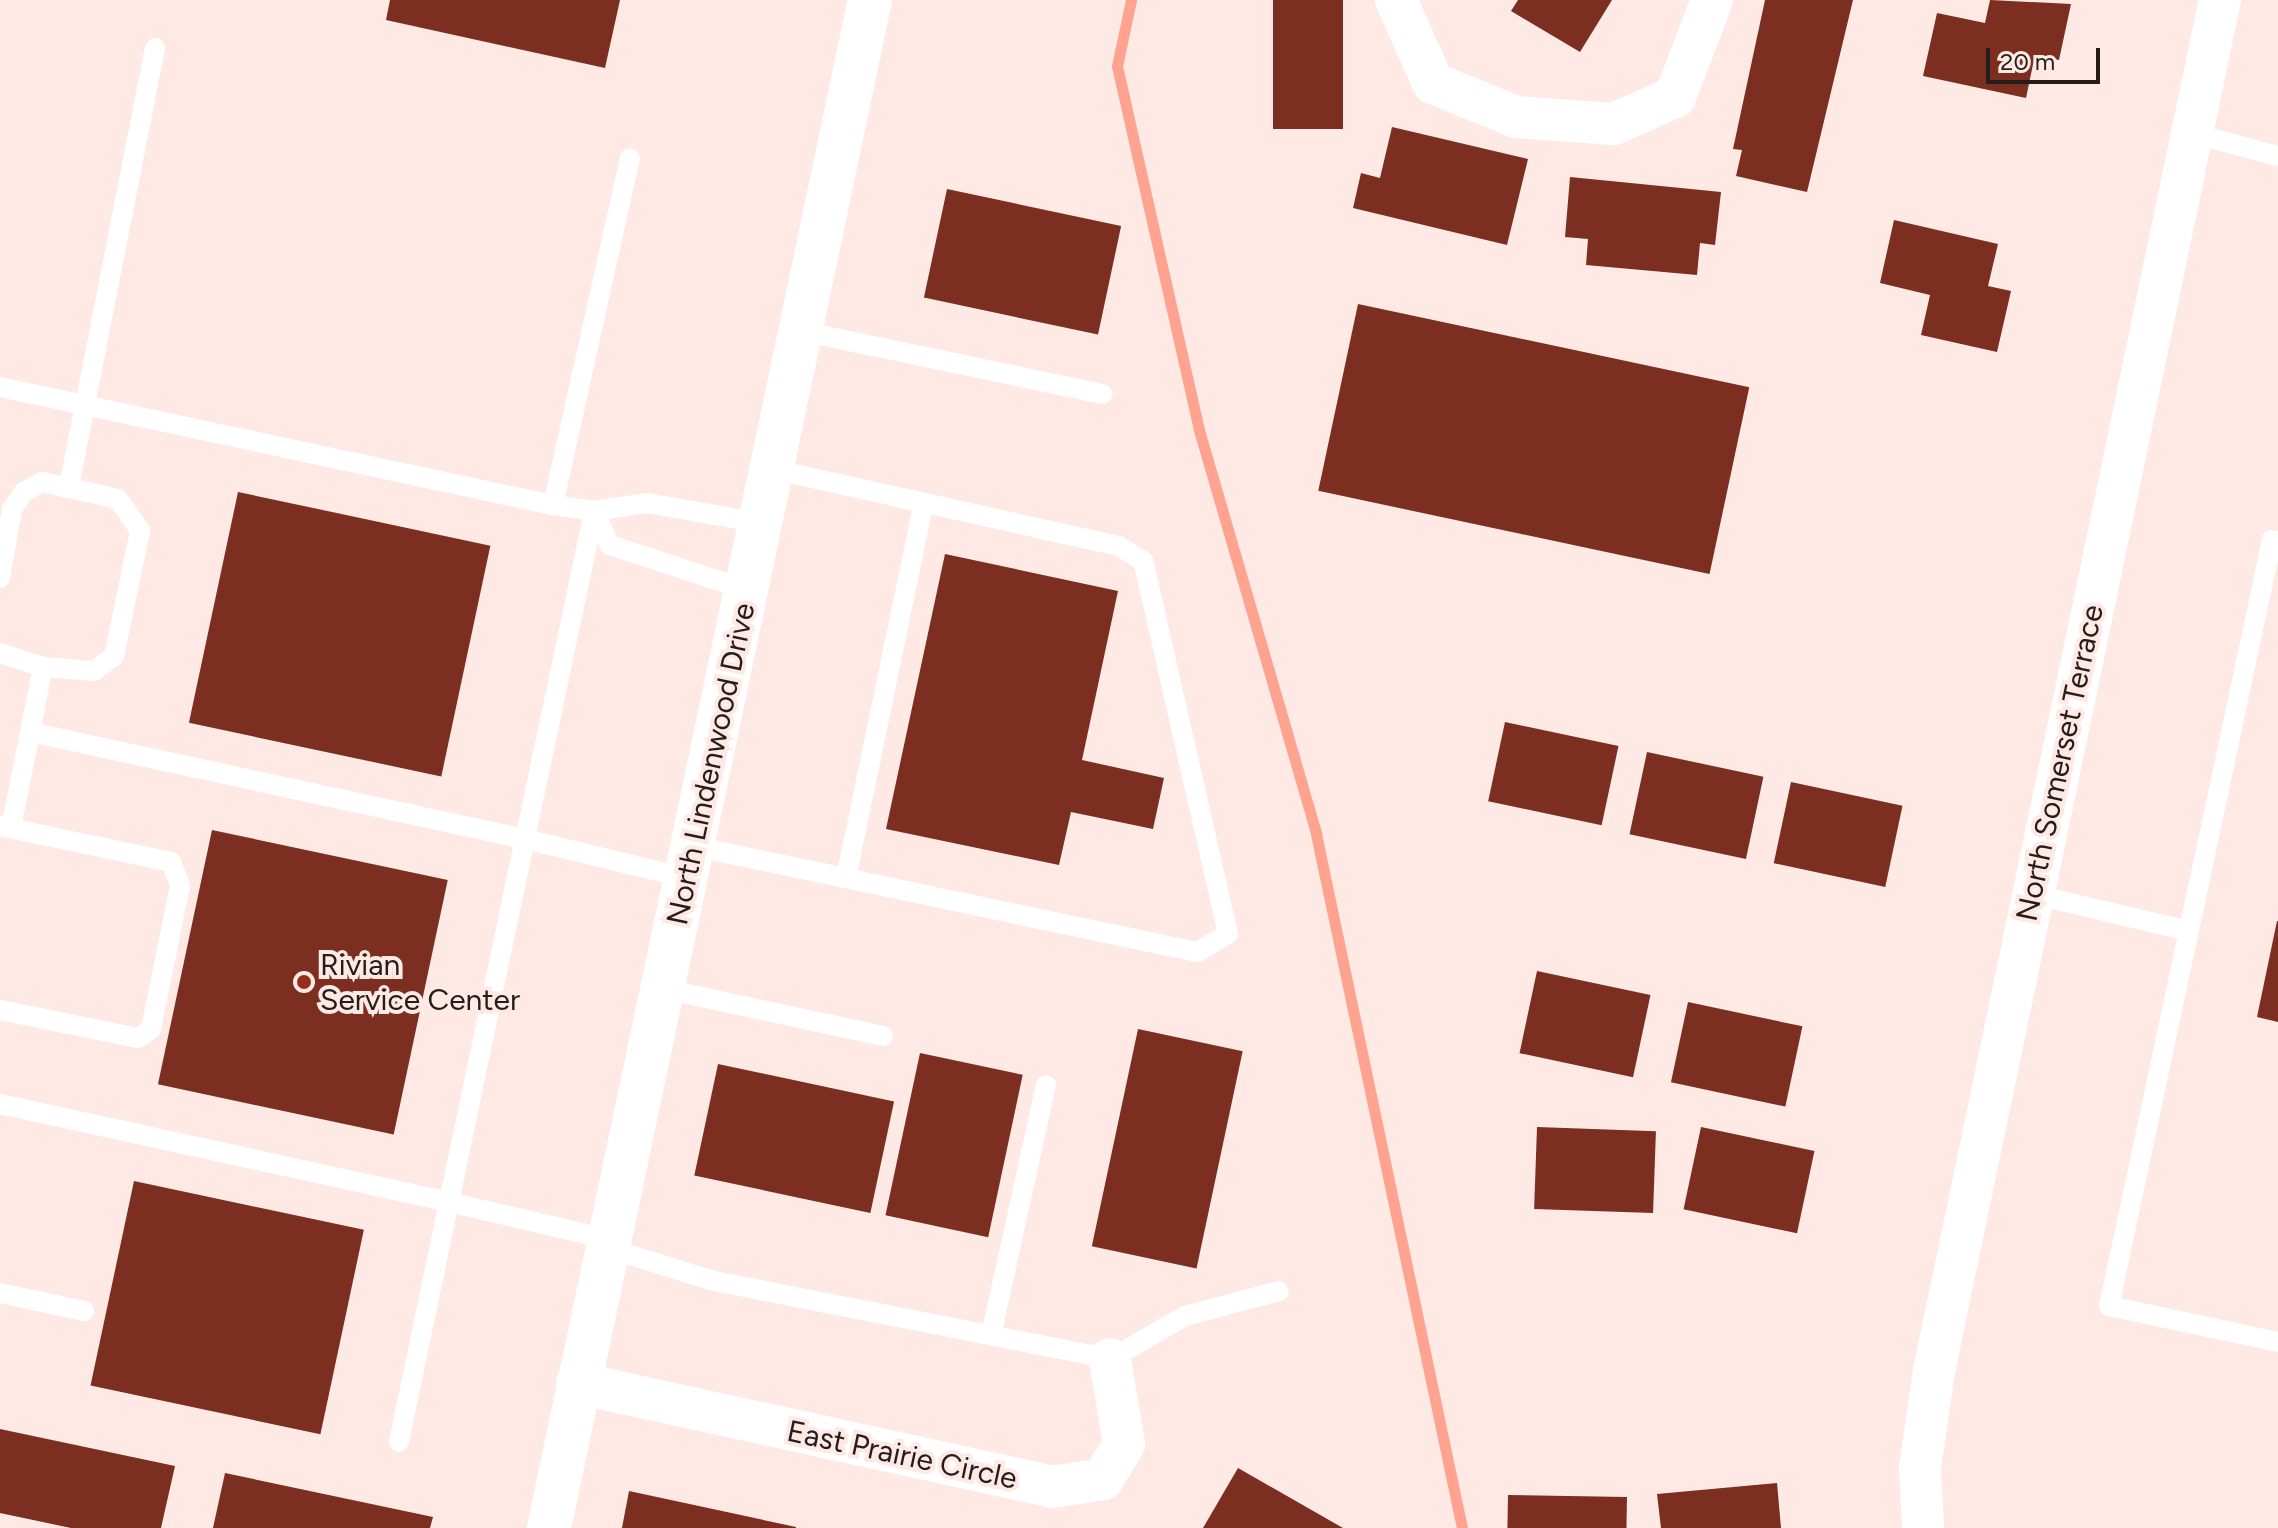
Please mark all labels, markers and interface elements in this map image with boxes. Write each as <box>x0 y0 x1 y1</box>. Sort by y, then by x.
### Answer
scale bar <box>1990 32 2104 82</box>
text: 20 m <box>2000 47 2055 76</box>
street label: North Lindenwood Drive <box>659 600 763 928</box>
street label: North Somerset Terrace <box>2009 602 2111 924</box>
place label: Rivian Service Center <box>320 947 520 1018</box>
marker: Rivian Service Center <box>295 973 313 991</box>
street label: East Prairie Circle <box>784 1413 1020 1497</box>

